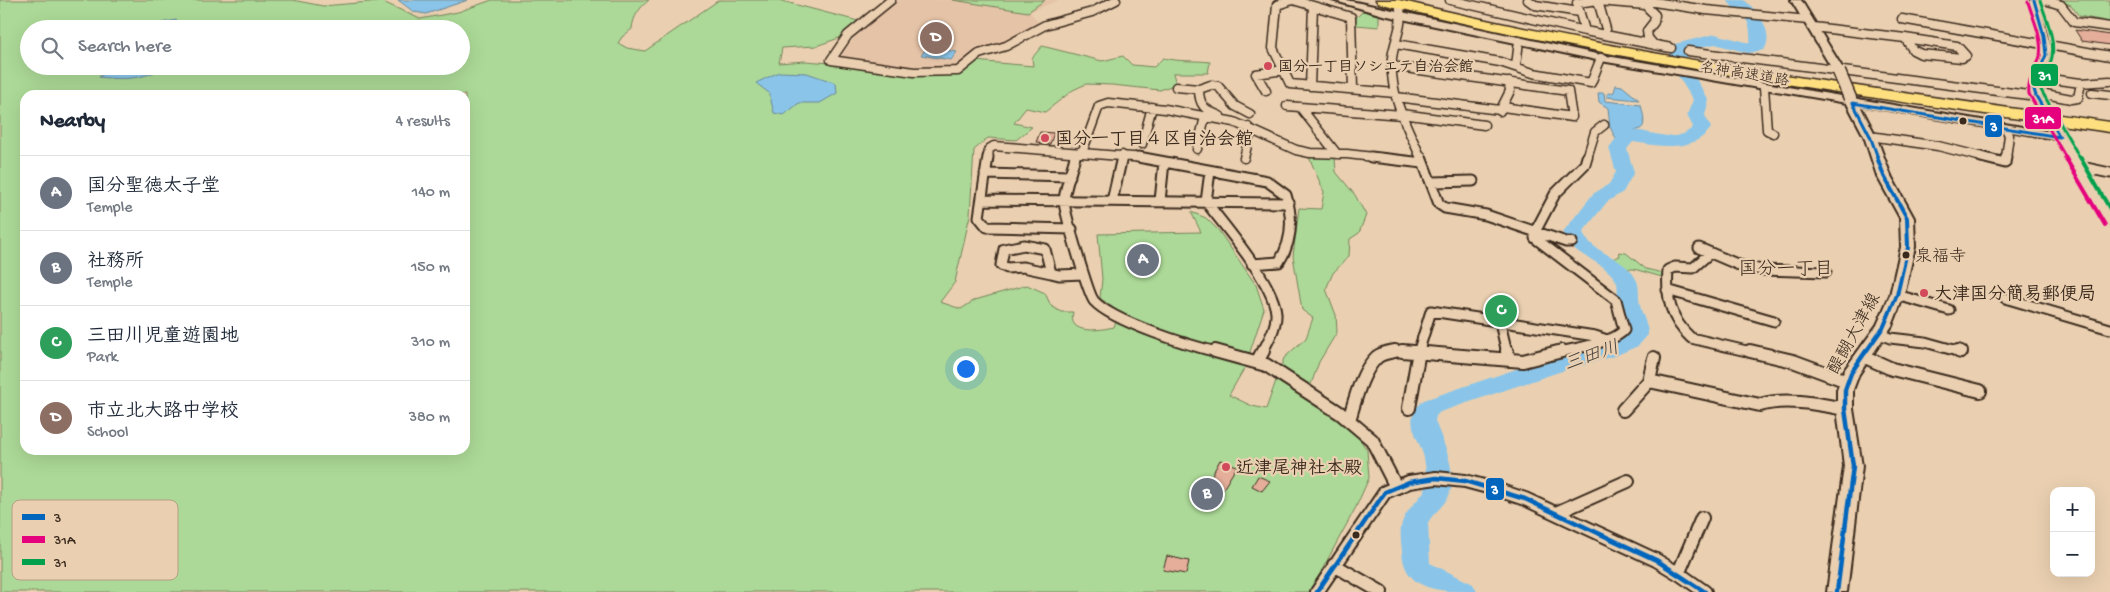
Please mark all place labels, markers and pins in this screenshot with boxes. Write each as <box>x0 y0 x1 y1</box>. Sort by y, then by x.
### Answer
pin: D <box>920 19 952 57</box>
place label: 国分一丁目ソシエテ自治会館 <box>1278 58 1474 77</box>
marker: 国分一丁目ソシエテ自治会館 <box>1262 60 1274 72</box>
unlabelled marker <box>1958 116 1968 126</box>
place label: 国分一丁目４区自治会館 <box>1055 129 1253 151</box>
marker: 国分一丁目４区自治会館 <box>1039 132 1051 144</box>
pin: A <box>1127 241 1159 279</box>
place label: 泉福寺 <box>1915 247 1966 268</box>
marker: 泉福寺 <box>1901 250 1911 260</box>
place label: 大津国分簡易郵便局 <box>1934 284 2096 306</box>
marker: 大津国分簡易郵便局 <box>1918 287 1930 299</box>
pin: C <box>1485 292 1517 330</box>
place label: 近津尾神社本殿 <box>1236 458 1362 480</box>
marker: 近津尾神社本殿 <box>1220 461 1232 473</box>
pin: B <box>1191 475 1223 513</box>
unlabelled marker <box>1351 530 1361 540</box>

